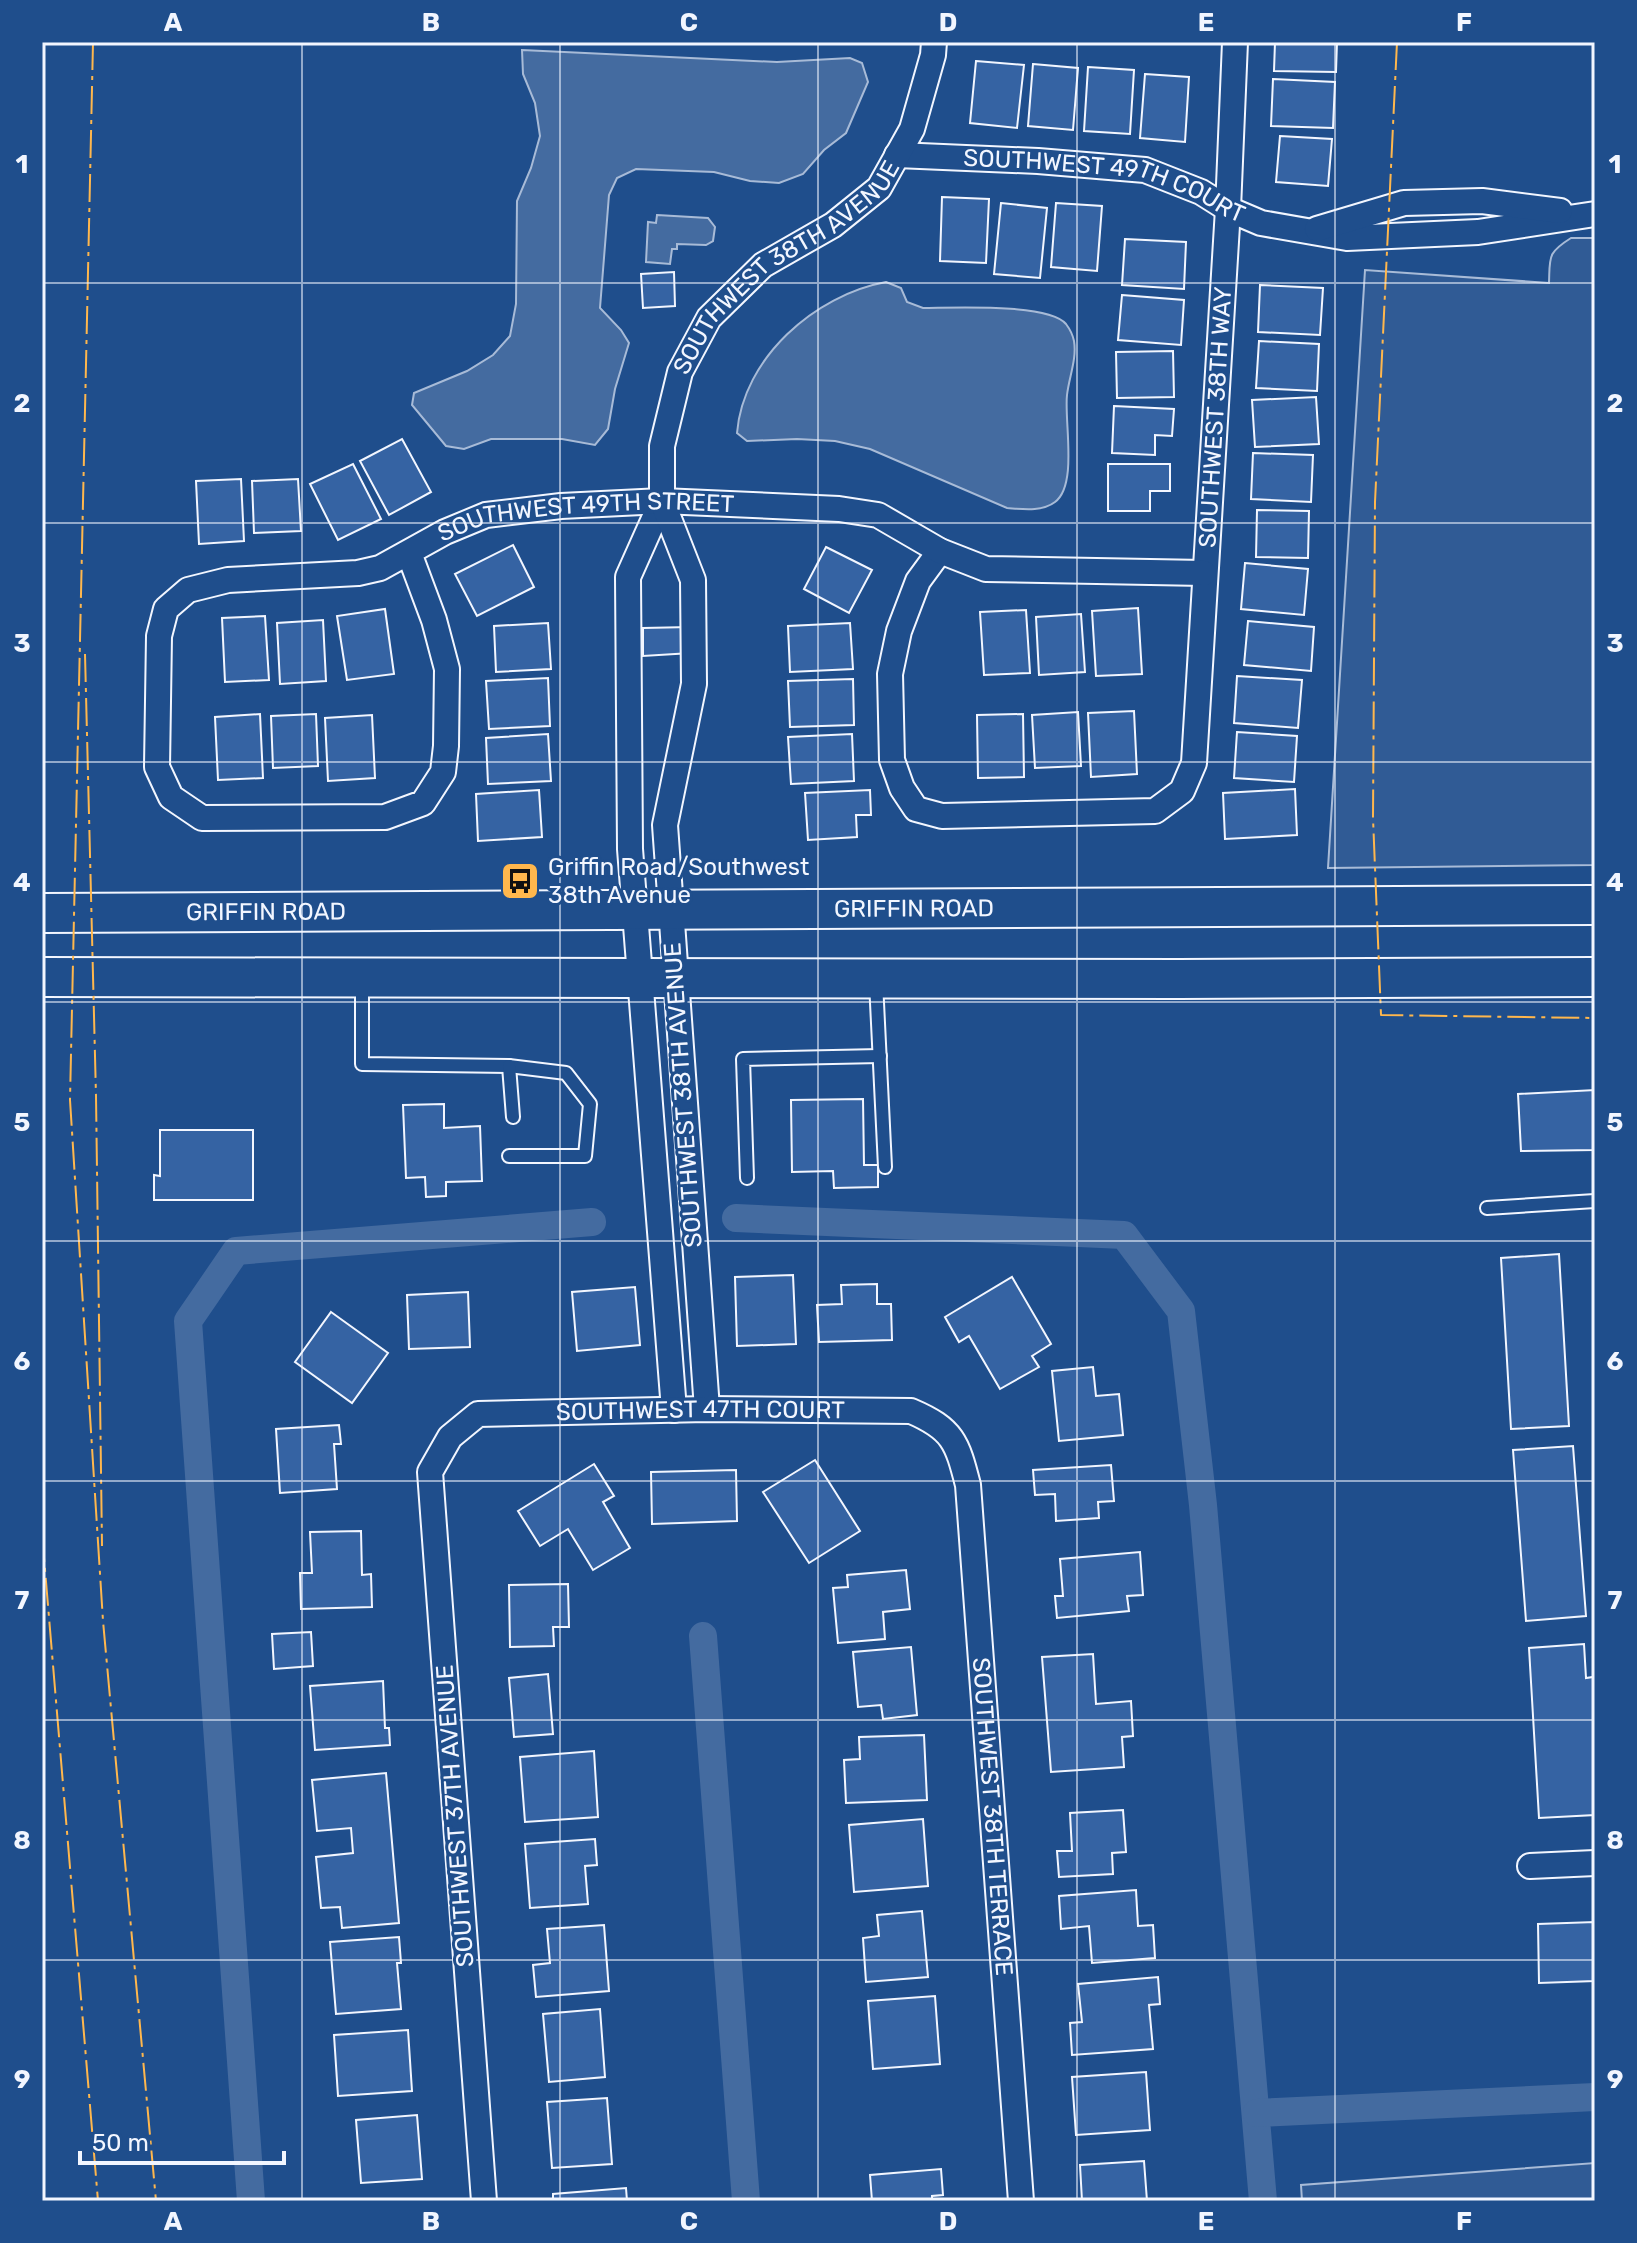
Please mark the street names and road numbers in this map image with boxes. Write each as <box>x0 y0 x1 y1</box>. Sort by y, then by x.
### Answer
street label: SOUTHWEST 49TH COURT <box>963 144 1249 229</box>
street label: SOUTHWEST 38TH AVENUE <box>667 156 905 379</box>
street label: SOUTHWEST 38TH WAY <box>1193 286 1237 549</box>
street label: SOUTHWEST 49TH STREET <box>434 487 735 547</box>
street label: GRIFFIN ROAD <box>834 894 994 923</box>
street label: GRIFFIN ROAD <box>186 897 346 926</box>
street label: SOUTHWEST 38TH AVENUE <box>658 941 708 1249</box>
street label: SOUTHWEST 47TH COURT <box>556 1395 845 1426</box>
street label: SOUTHWEST 38TH TERRACE <box>967 1656 1018 1977</box>
street label: SOUTHWEST 37TH AVENUE <box>430 1664 480 1968</box>

